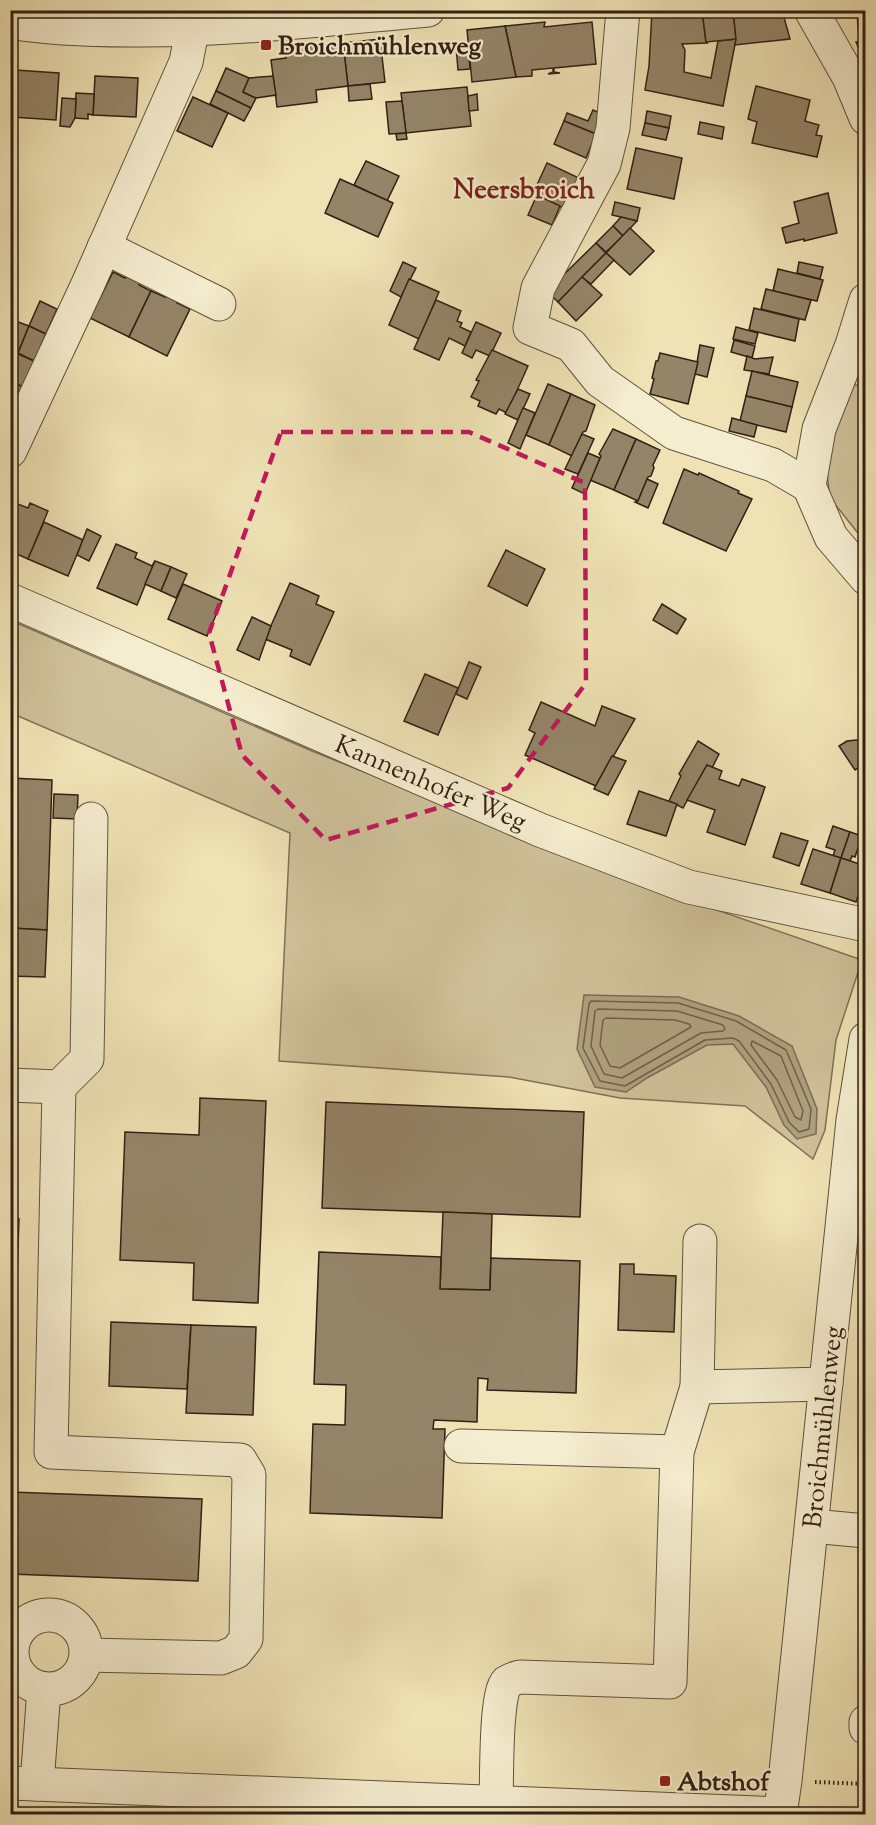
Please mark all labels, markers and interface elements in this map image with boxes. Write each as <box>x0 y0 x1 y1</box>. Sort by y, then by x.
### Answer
place label: Broichmühlenweg <box>278 29 482 66</box>
marker: Broichmühlenweg <box>259 38 273 52</box>
district label: Neersbroich <box>453 172 595 211</box>
street label: Kannenhofer Weg <box>328 727 532 841</box>
street label: Broichmühlenweg <box>795 1324 854 1530</box>
place label: Abtshof <box>677 1765 771 1802</box>
marker: Abtshof <box>658 1774 672 1788</box>

